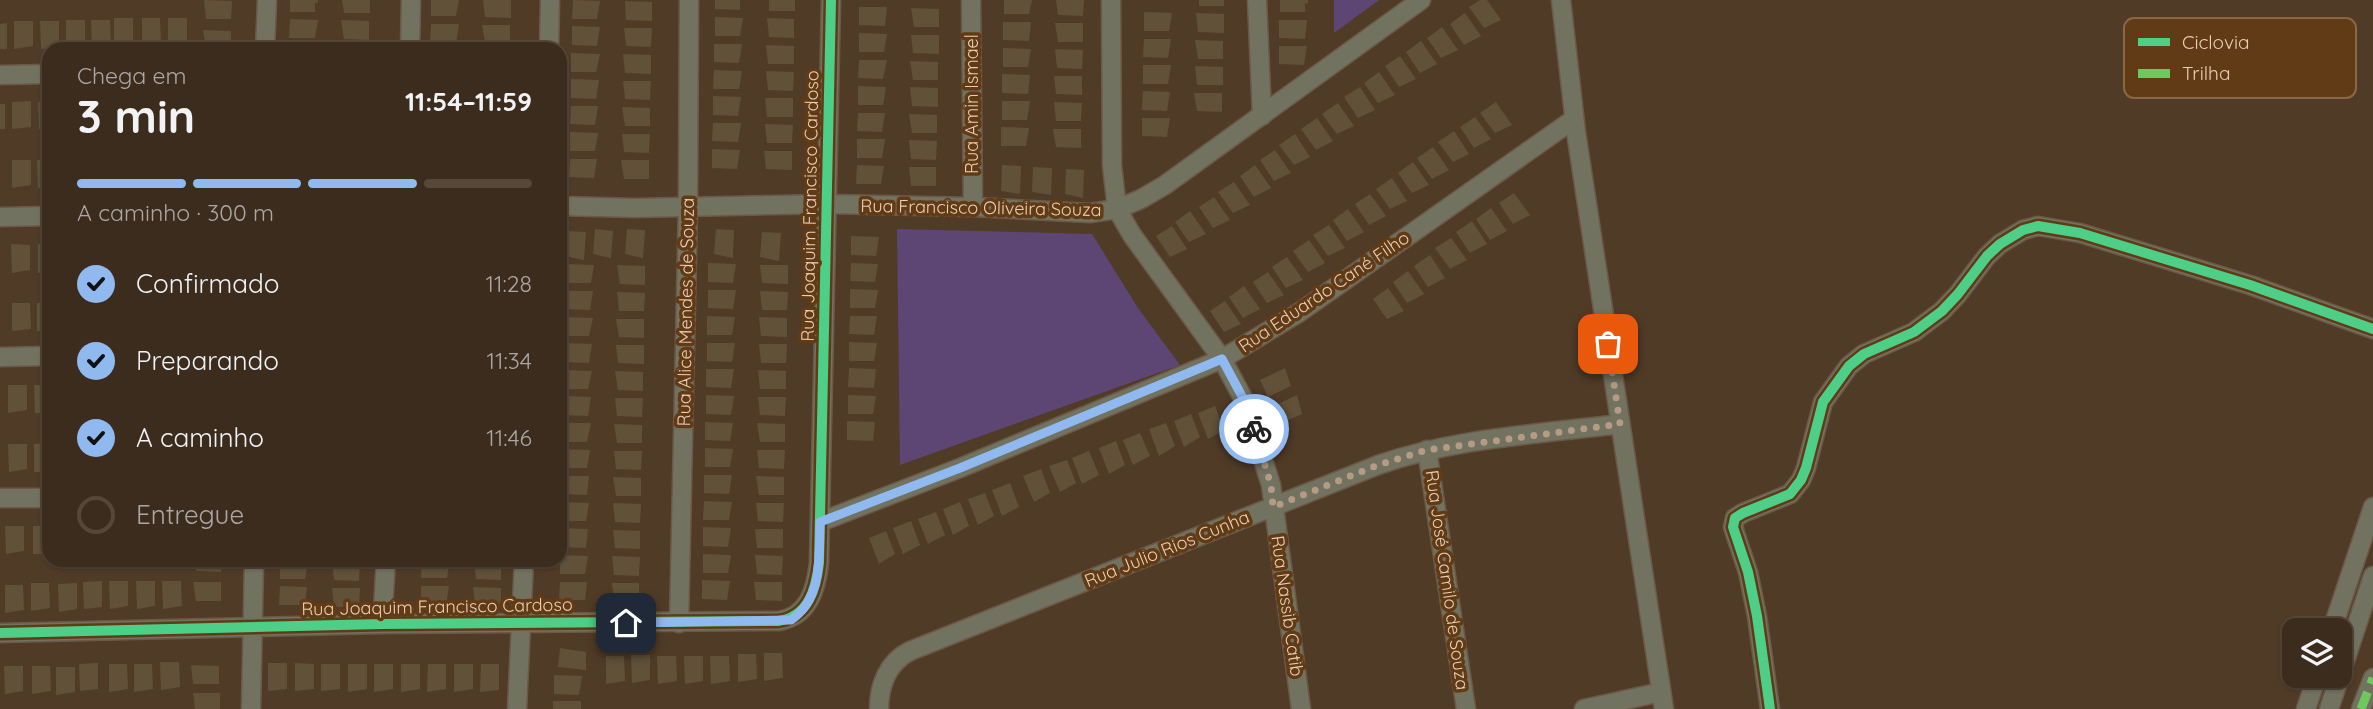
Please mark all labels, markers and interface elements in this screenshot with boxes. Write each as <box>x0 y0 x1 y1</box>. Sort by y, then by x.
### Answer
legend <box>2124 18 2356 98</box>
text: Ciclovia <box>2182 30 2250 54</box>
street label: Rua Amin Ismael <box>960 34 983 174</box>
text: Chega em <box>77 61 186 90</box>
text: Trilha <box>2182 61 2230 85</box>
street label: Rua Joaquim Francisco Cardoso <box>796 70 823 342</box>
text: 11:54–11:59 <box>405 85 532 118</box>
text: 3 min <box>77 87 195 145</box>
street label: Rua Francisco Oliveira Souza <box>860 194 1102 221</box>
street label: Rua Alice Mendes de Souza <box>672 197 699 426</box>
text: A caminho · 300 m <box>77 198 274 227</box>
street label: Rua Eduardo Cané Filho <box>1234 226 1414 357</box>
icon: check <box>77 265 115 303</box>
text: Confirmado <box>136 267 280 300</box>
text: 11:28 <box>486 269 532 298</box>
pin <box>1578 314 1638 374</box>
icon: bag <box>1589 325 1627 363</box>
icon: check <box>77 342 115 380</box>
text: Preparando <box>136 344 279 377</box>
text: 11:34 <box>487 346 532 375</box>
courier <box>1219 394 1289 464</box>
icon: bike <box>1235 410 1273 448</box>
icon: check <box>77 419 115 457</box>
text: A caminho <box>136 421 264 454</box>
text: 11:46 <box>486 423 532 452</box>
street label: Rua José Camilo de Souza <box>1421 468 1474 691</box>
text: Entregue <box>136 498 244 531</box>
street label: Rua Julio Rios Cunha <box>1081 505 1253 592</box>
street label: Rua Nassib Catib <box>1266 534 1309 678</box>
street label: Rua Joaquim Francisco Cardoso <box>301 593 573 620</box>
pin <box>596 593 656 653</box>
icon: home <box>607 604 645 642</box>
map controls <box>2282 618 2352 688</box>
button: layers <box>2282 618 2352 688</box>

